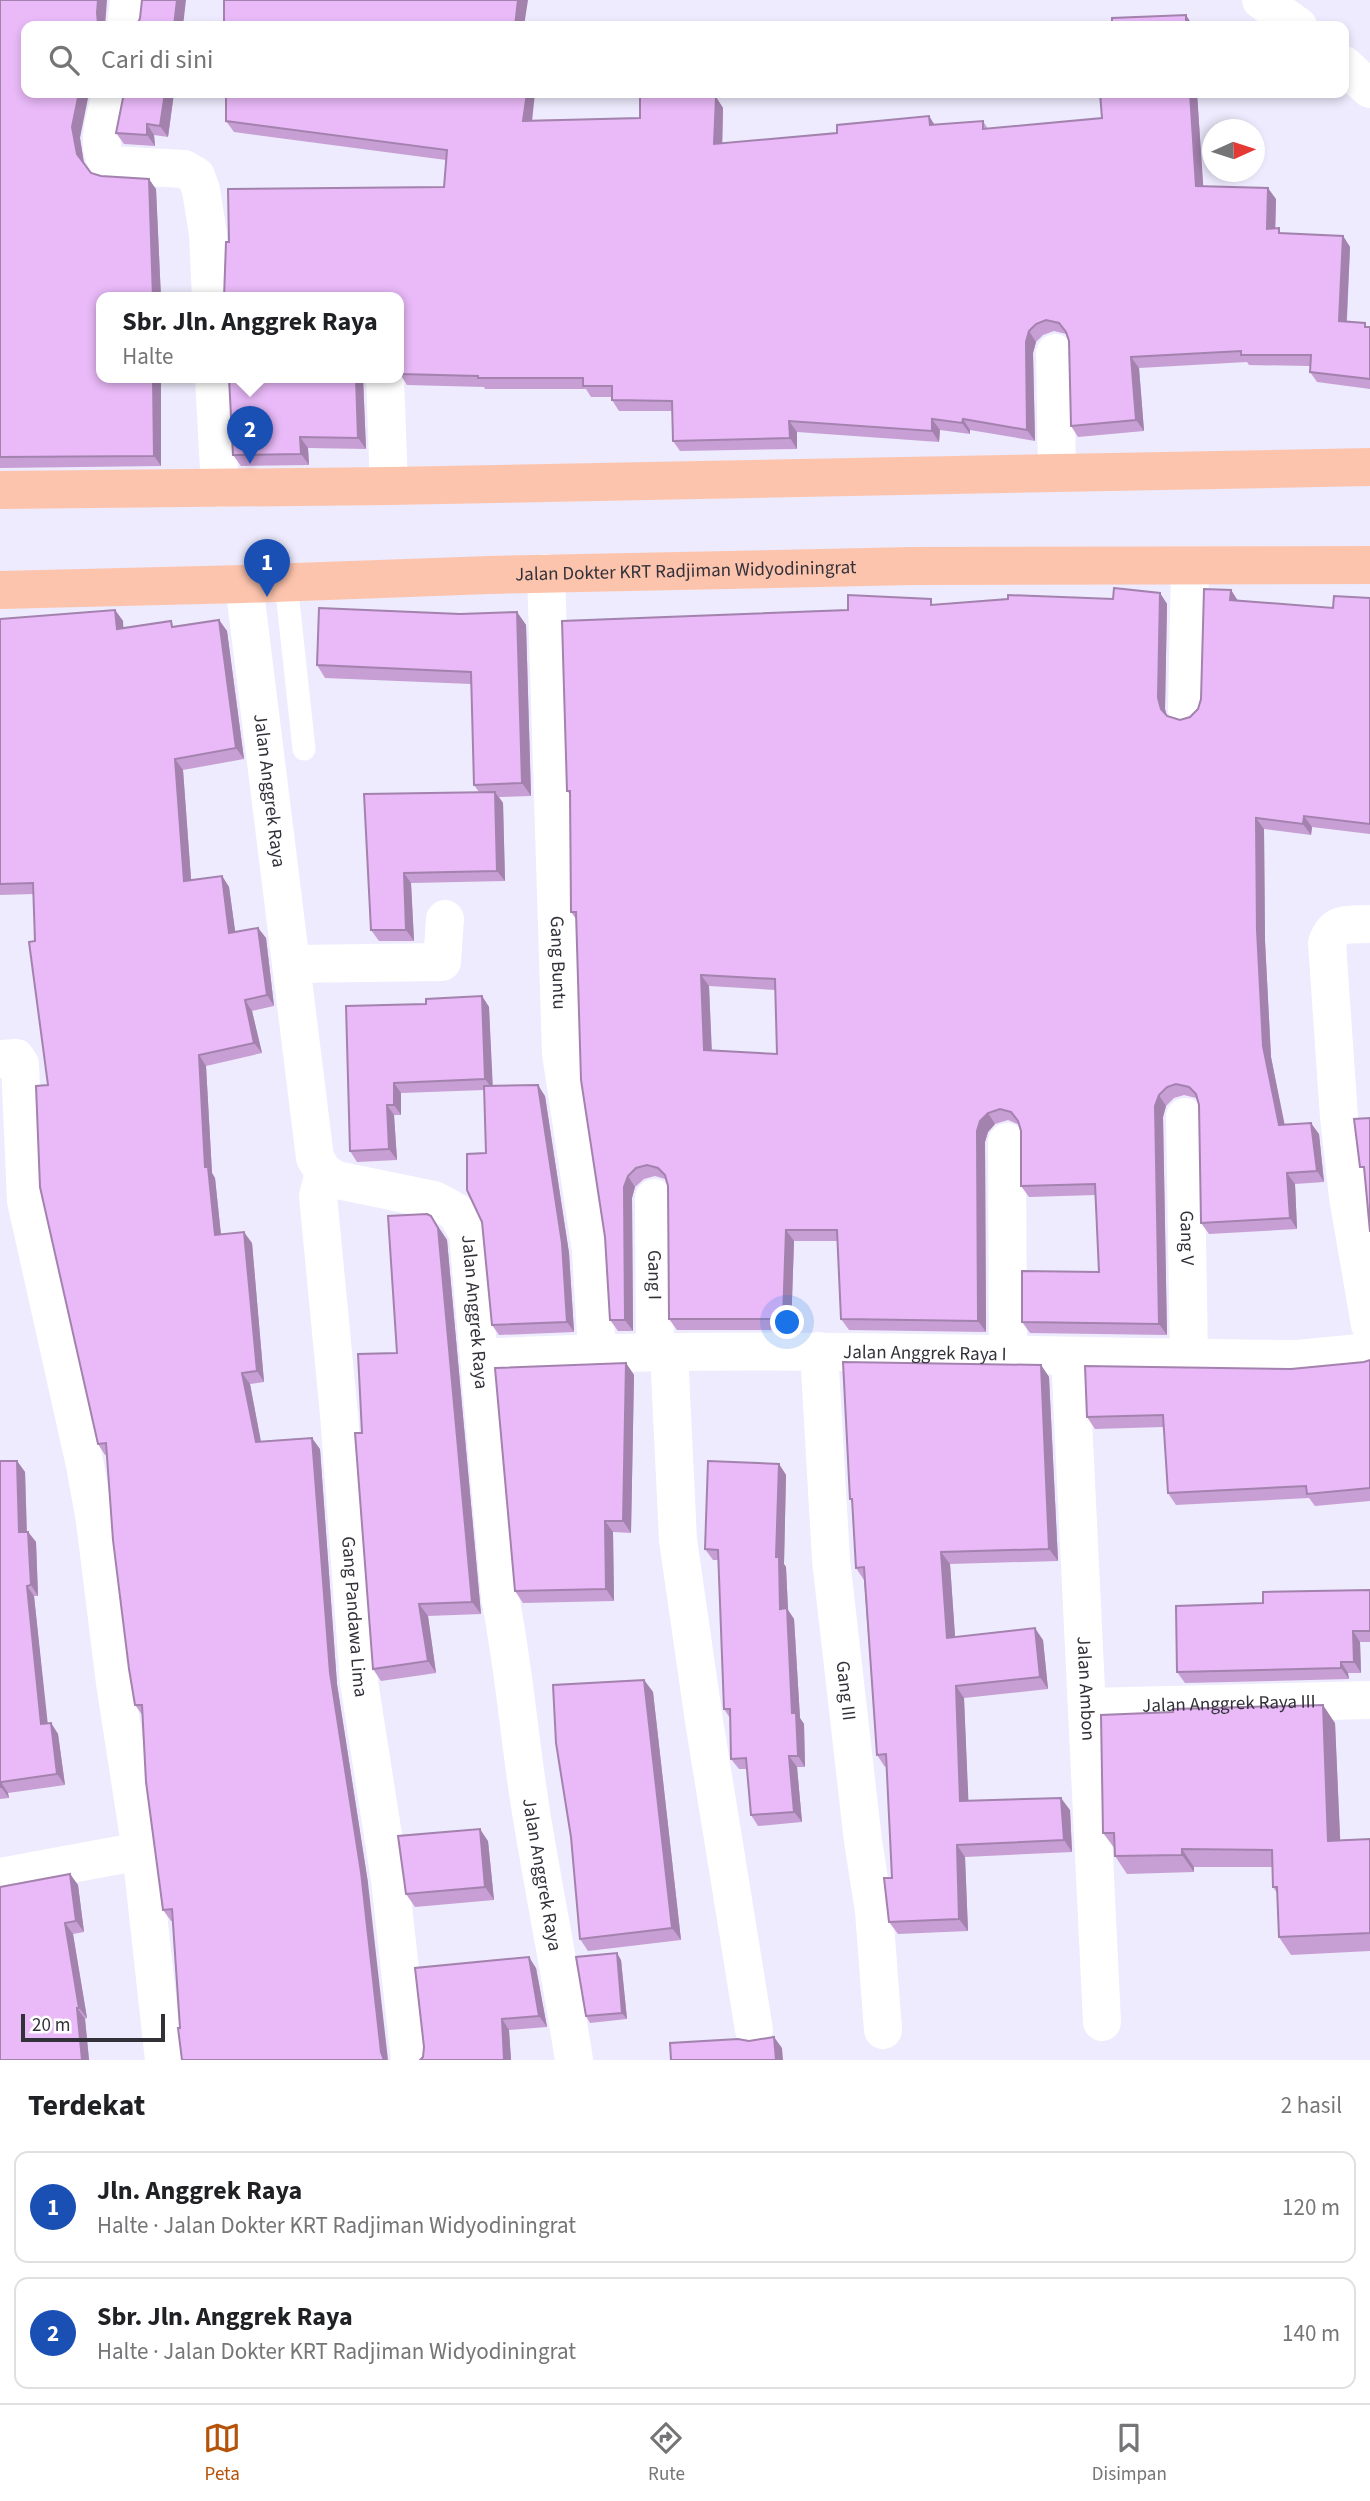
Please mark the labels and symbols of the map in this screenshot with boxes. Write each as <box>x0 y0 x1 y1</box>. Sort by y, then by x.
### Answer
north arrow <box>1202 119 1265 182</box>
pin: 2 <box>227 406 273 464</box>
pin: 1 <box>244 539 290 597</box>
street label: Jalan Dokter KRT Radjiman Widyodiningrat <box>515 554 857 588</box>
street label: Jalan Anggrek Raya <box>247 712 292 869</box>
street label: Gang Buntu <box>543 915 573 1010</box>
street label: Gang V <box>1173 1210 1201 1266</box>
street label: Jalan Anggrek Raya <box>455 1234 495 1390</box>
street label: Gang I <box>641 1250 668 1300</box>
your location <box>770 1305 804 1339</box>
street label: Jalan Anggrek Raya I <box>843 1339 1007 1368</box>
street label: Gang Pandawa Lima <box>335 1535 375 1699</box>
street label: Jalan Ambon <box>1070 1636 1102 1742</box>
street label: Gang III <box>829 1659 863 1722</box>
street label: Jalan Anggrek Raya III <box>1142 1688 1316 1719</box>
street label: Jalan Anggrek Raya <box>516 1796 569 1953</box>
scale bar <box>21 2011 164 2043</box>

